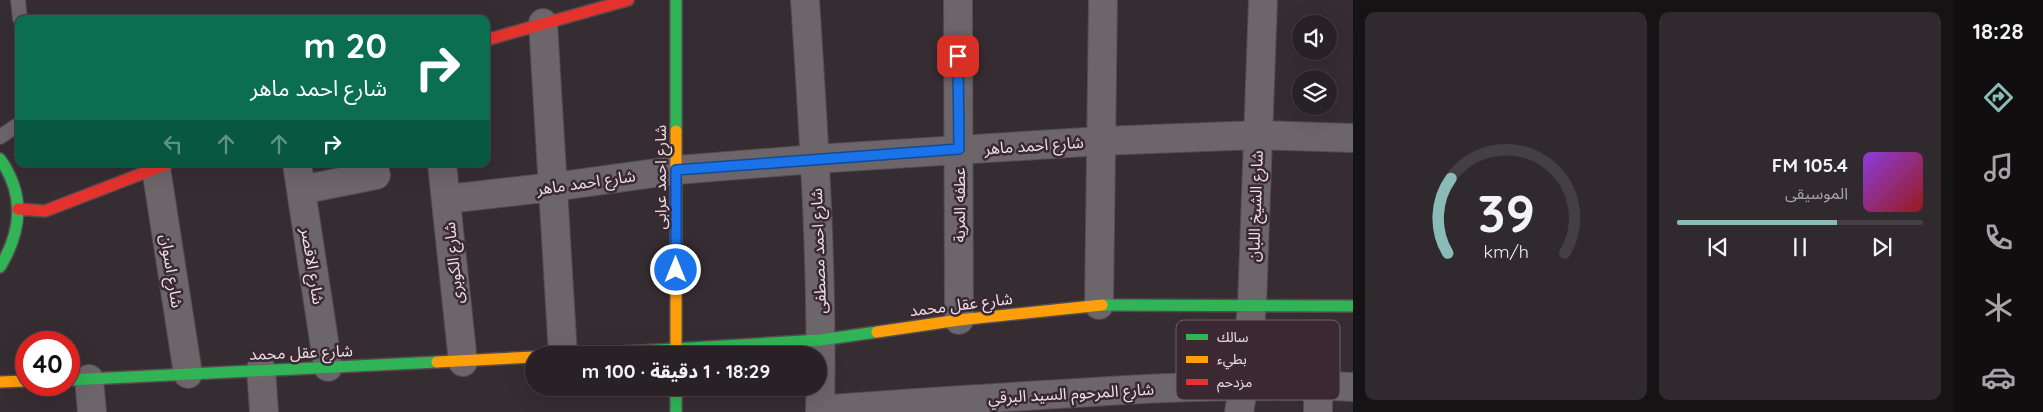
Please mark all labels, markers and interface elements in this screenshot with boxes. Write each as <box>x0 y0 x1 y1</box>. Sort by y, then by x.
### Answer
map controls <box>1292 15 1337 115</box>
button: sound <box>1292 15 1337 60</box>
text: 18:28 <box>1972 17 2024 45</box>
text: 20 m <box>304 23 387 67</box>
icon: right <box>405 35 470 100</box>
pin <box>937 35 979 77</box>
icon: arrive <box>944 42 972 70</box>
button: layers <box>1292 70 1337 115</box>
text: شارع احمد ماهر <box>250 74 387 102</box>
icon: directions <box>1981 80 2016 115</box>
street label: شارع احمد عرابى <box>650 125 673 229</box>
icon: left <box>159 130 187 158</box>
icon: ahead <box>212 130 240 158</box>
icon: ahead <box>265 130 293 158</box>
icon: right <box>318 130 346 158</box>
street label: شارع احمد ماهر <box>983 132 1085 162</box>
street label: شارع الشيخ اللبان <box>1243 150 1270 262</box>
icon: music <box>1981 150 2016 185</box>
text: 105.4 FM <box>1772 153 1848 177</box>
street label: شارع احمد ماهر <box>534 165 637 202</box>
street label: عطفه المرية <box>949 167 969 243</box>
text: 39 <box>1477 180 1535 245</box>
text: الموسيقى <box>1785 183 1848 203</box>
street label: شارع احمد مصطفى <box>806 188 833 314</box>
icon: phone <box>1981 220 2016 255</box>
street label: شارع الكوبرى <box>439 221 470 305</box>
street label: شارع الاقصر <box>294 225 329 306</box>
street label: شارع اسوان <box>153 233 188 310</box>
icon: previous <box>1704 233 1732 261</box>
icon: pause <box>1786 233 1814 261</box>
icon: next <box>1868 233 1896 261</box>
text: km/h <box>1483 240 1529 262</box>
position arrow <box>649 243 701 295</box>
street label: شارع عقل محمد <box>908 288 1014 323</box>
icon: climate <box>1981 290 2016 325</box>
legend <box>1176 320 1340 400</box>
text: سالك <box>1217 328 1249 346</box>
speed limit sign: 40 <box>15 331 80 396</box>
street label: شارع عقل محمد <box>249 340 353 367</box>
text: بطيء <box>1217 350 1247 370</box>
text: 18:29 · 1 دقيقة · 100 m <box>582 359 770 383</box>
icon: car <box>1981 360 2016 395</box>
text: مزدحم <box>1217 373 1252 393</box>
street label: شارع المرحوم السيد البرقي <box>987 379 1155 410</box>

